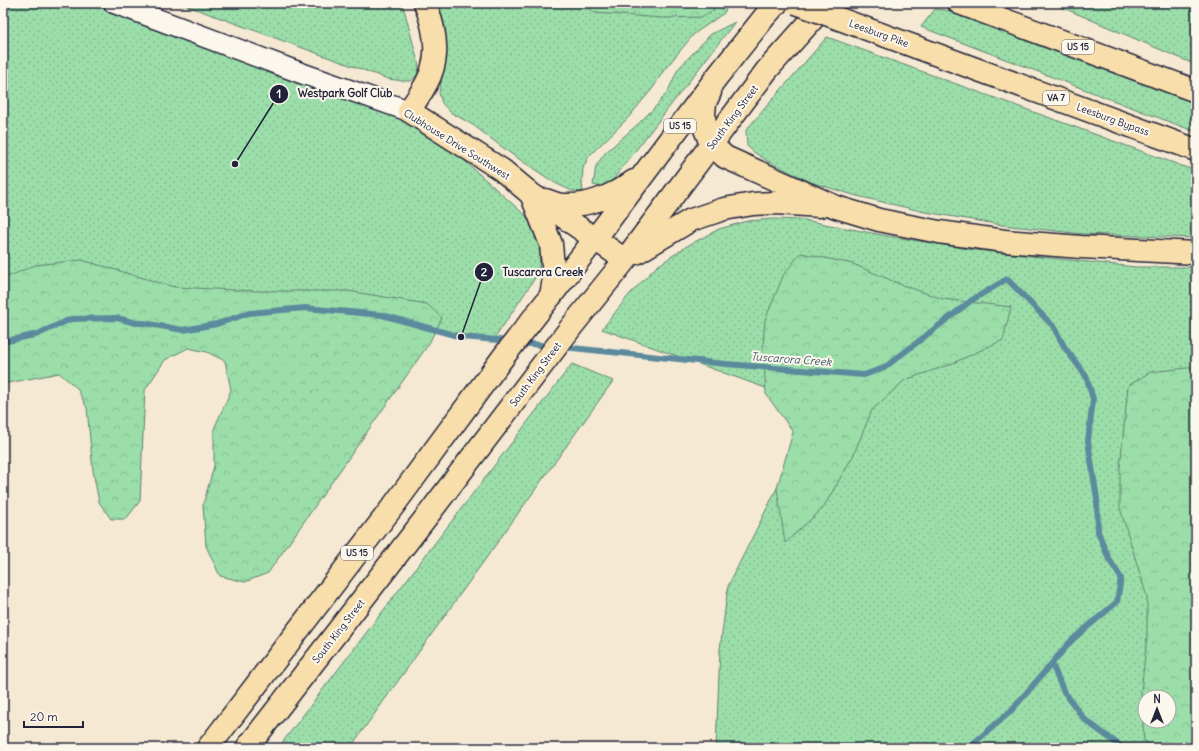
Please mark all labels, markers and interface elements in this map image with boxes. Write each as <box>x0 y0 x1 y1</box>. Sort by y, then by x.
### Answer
street label: Leesburg Pike <box>847 17 910 50</box>
road number: US 15 <box>1062 40 1094 54</box>
callout: Westpark Golf Club <box>269 82 400 105</box>
street label: South King Street <box>704 82 761 152</box>
text: 1 <box>277 86 281 101</box>
text: Westpark Golf Club <box>298 86 392 101</box>
road number: VA 7 <box>1043 91 1069 105</box>
street label: Leesburg Bypass <box>1075 100 1151 139</box>
street label: Clubhouse Drive Southwest <box>401 106 513 183</box>
road number: US 15 <box>664 119 696 133</box>
callout: Tuscarora Creek <box>474 260 591 283</box>
text: 2 <box>481 264 488 279</box>
text: Tuscarora Creek <box>503 265 584 279</box>
street label: South King Street <box>507 339 564 409</box>
water label: Tuscarora Creek <box>750 349 833 369</box>
road number: US 15 <box>341 546 373 560</box>
street label: South King Street <box>309 596 368 666</box>
north arrow <box>1137 689 1177 729</box>
text: N <box>1153 692 1161 706</box>
scale bar <box>24 703 83 729</box>
text: 20 m <box>30 709 58 724</box>

